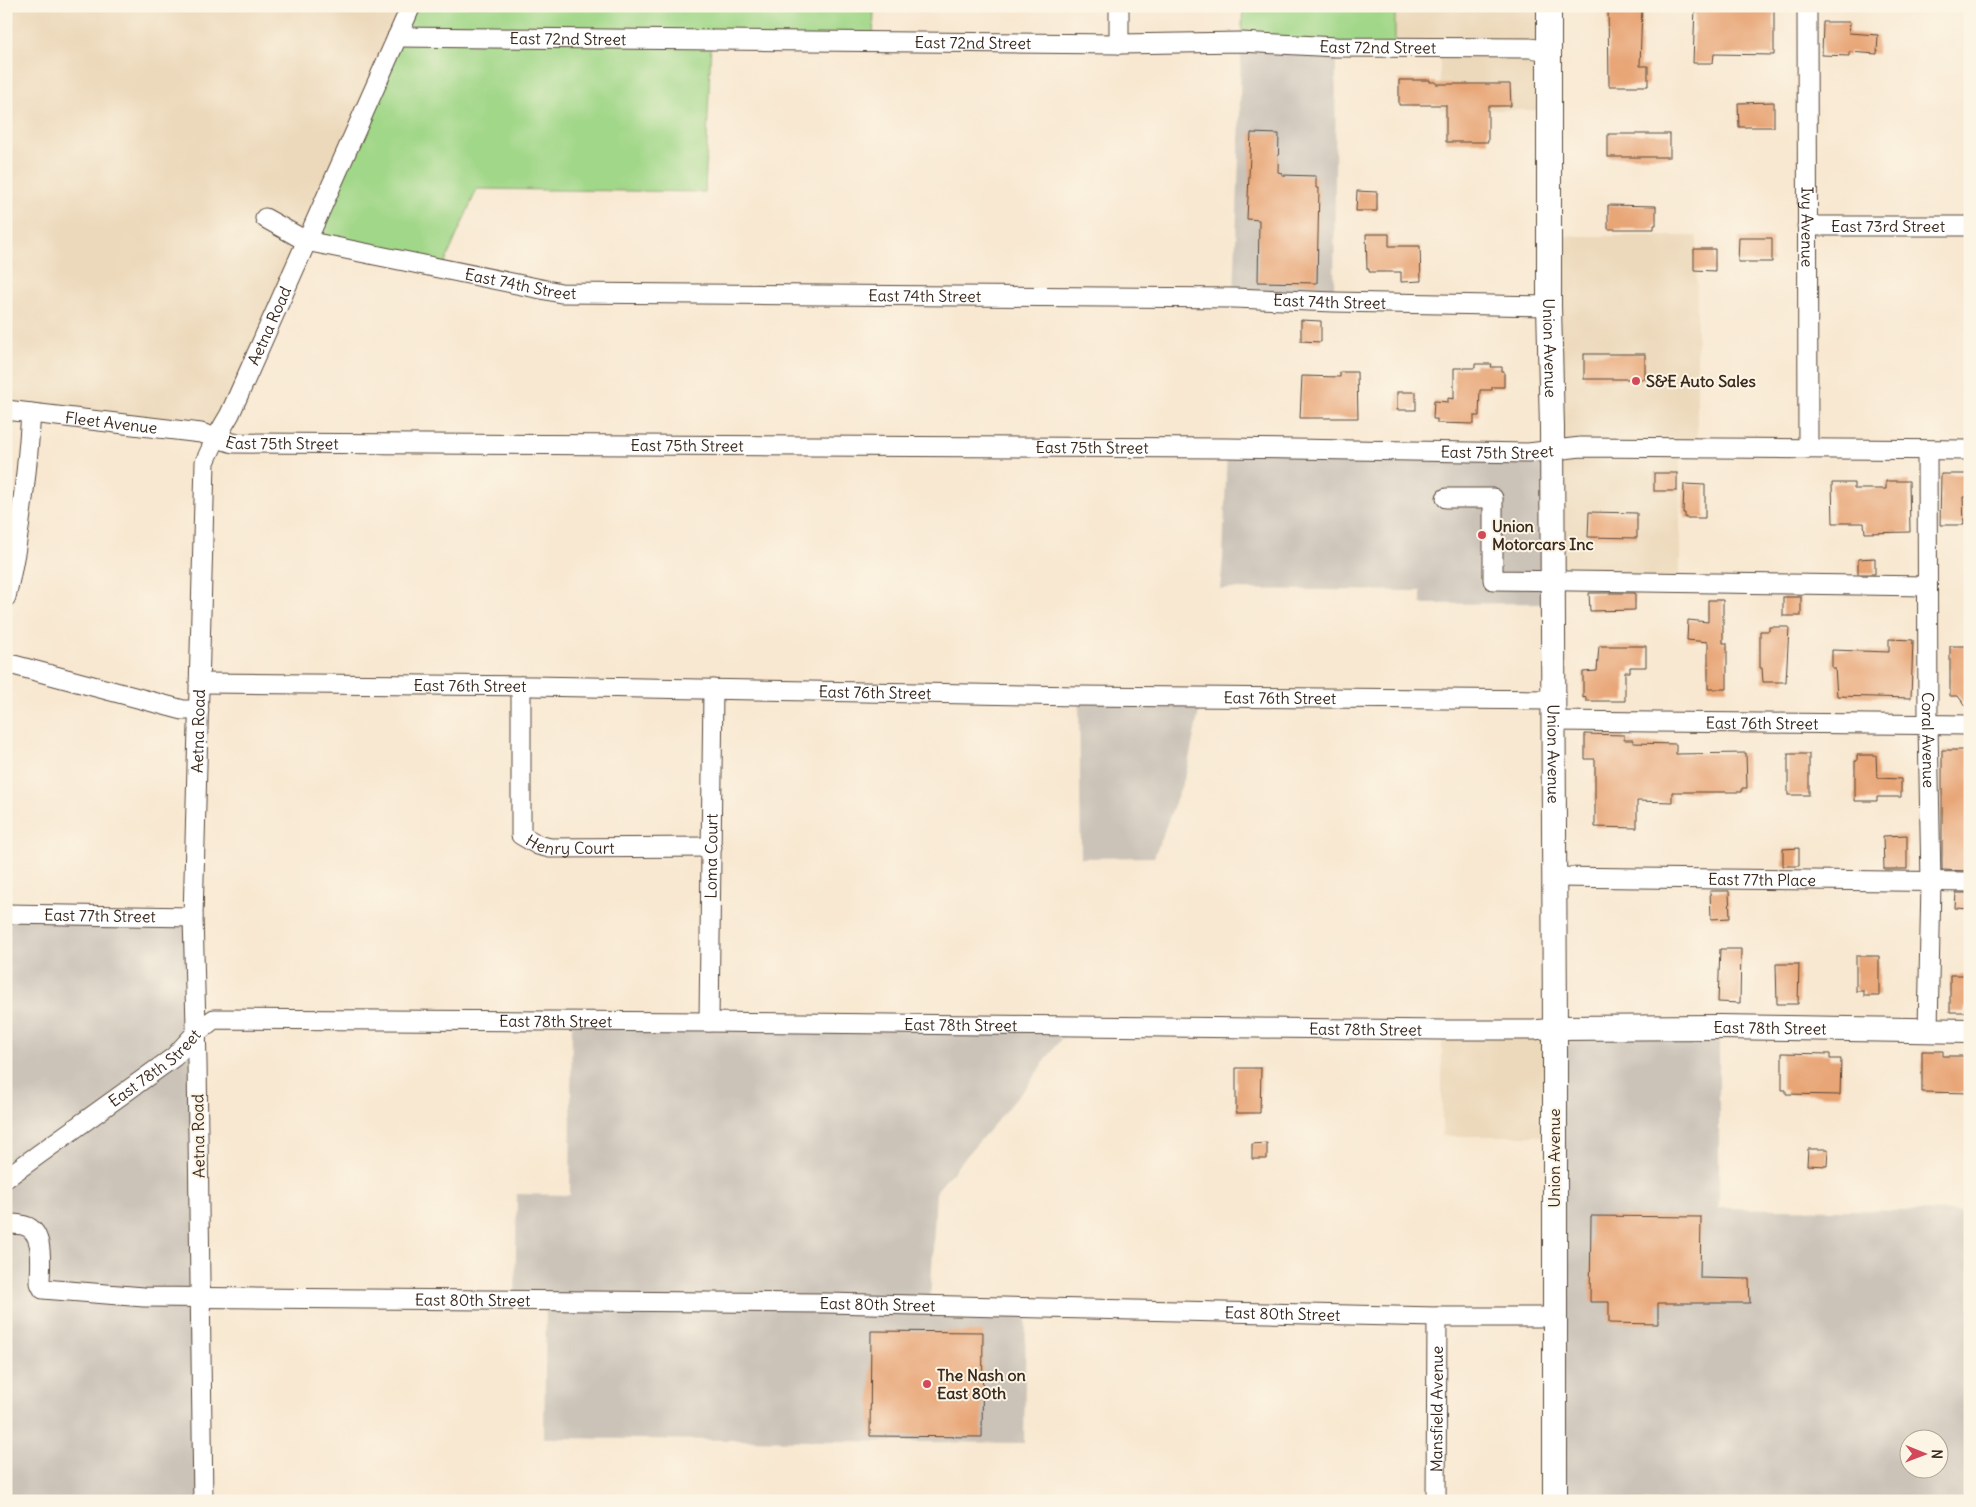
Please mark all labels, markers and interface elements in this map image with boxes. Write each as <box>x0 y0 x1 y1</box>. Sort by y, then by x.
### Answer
street label: East 72nd Street <box>510 28 627 49</box>
street label: East 72nd Street <box>915 32 1032 53</box>
street label: East 72nd Street <box>1319 36 1437 58</box>
street label: Ivy Avenue <box>1797 187 1818 267</box>
street label: East 73rd Street <box>1831 216 1946 236</box>
street label: East 74th Street <box>463 264 577 303</box>
street label: Aetna Road <box>243 283 295 368</box>
street label: East 74th Street <box>868 285 982 306</box>
street label: East 74th Street <box>1273 290 1387 313</box>
street label: Union Avenue <box>1539 298 1561 398</box>
place label: S&E Auto Sales <box>1646 371 1756 391</box>
marker: S&E Auto Sales <box>1630 375 1642 387</box>
street label: Fleet Avenue <box>64 407 159 438</box>
street label: East 75th Street <box>223 431 339 454</box>
street label: East 75th Street <box>631 435 744 456</box>
street label: East 75th Street <box>1036 437 1149 458</box>
street label: East 75th Street <box>1440 440 1555 463</box>
place label: Union Motorcars Inc <box>1492 516 1594 554</box>
marker: Union Motorcars Inc <box>1476 529 1488 541</box>
street label: East 76th Street <box>413 675 527 696</box>
street label: East 76th Street <box>818 681 932 703</box>
street label: East 76th Street <box>1223 687 1337 708</box>
street label: Aetna Road <box>187 689 209 773</box>
street label: Coral Avenue <box>1918 692 1939 788</box>
street label: Union Avenue <box>1543 704 1564 804</box>
street label: East 76th Street <box>1705 712 1819 734</box>
street label: Loma Court <box>700 813 722 899</box>
street label: Henry Court <box>522 830 615 859</box>
street label: East 77th Place <box>1708 869 1816 890</box>
street label: East 77th Street <box>44 905 157 926</box>
street label: East 78th Street <box>499 1011 613 1031</box>
street label: East 78th Street <box>904 1014 1018 1035</box>
street label: East 78th Street <box>1713 1017 1827 1039</box>
street label: East 78th Street <box>1309 1019 1423 1040</box>
street label: East 78th Street <box>104 1024 205 1111</box>
street label: Aetna Road <box>187 1094 209 1178</box>
street label: Union Avenue <box>1544 1108 1564 1208</box>
street label: East 80th Street <box>415 1289 531 1310</box>
street label: East 80th Street <box>820 1293 936 1316</box>
street label: East 80th Street <box>1224 1302 1341 1325</box>
street label: Mansfield Avenue <box>1426 1346 1447 1472</box>
place label: The Nash on East 80th <box>937 1365 1026 1403</box>
marker: The Nash on East 80th <box>921 1378 933 1390</box>
north arrow <box>1898 1430 1948 1480</box>
text: N <box>1928 1449 1946 1459</box>

